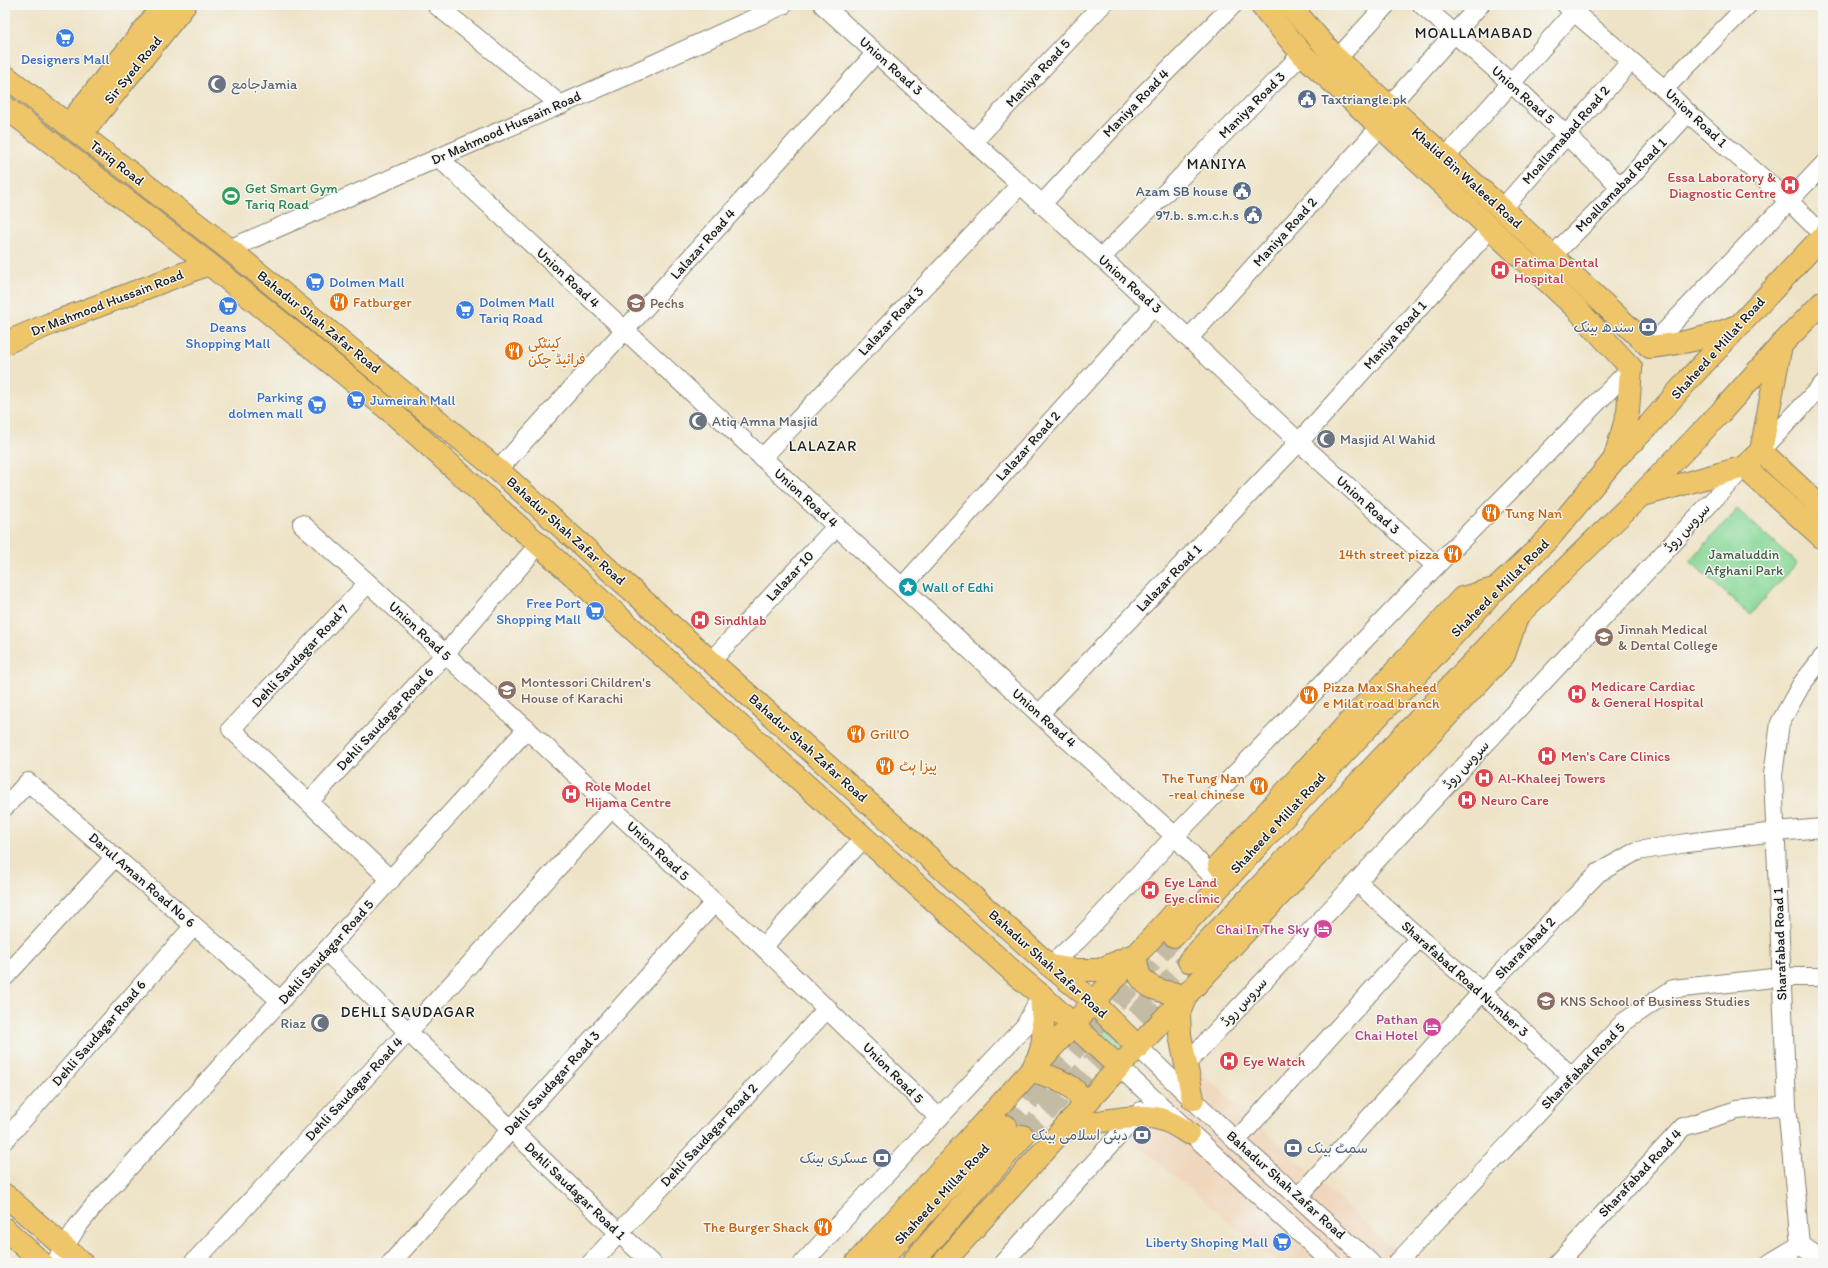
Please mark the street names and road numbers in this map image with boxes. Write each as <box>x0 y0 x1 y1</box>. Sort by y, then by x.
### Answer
street label: Sir Syed Road <box>100 32 166 108</box>
street label: Union Road 3 <box>856 33 927 99</box>
street label: Maniya Road 5 <box>1002 35 1074 111</box>
street label: Union Road 5 <box>1488 62 1558 128</box>
street label: Maniya Road 4 <box>1099 65 1173 141</box>
street label: Maniya Road 3 <box>1215 68 1289 142</box>
street label: Moallamabad Road 2 <box>1519 82 1614 188</box>
street label: Union Road 1 <box>1661 85 1731 151</box>
street label: Dr Mahmood Hussain Road <box>429 87 584 169</box>
street label: Khalid Bin Waleed Road <box>1408 124 1526 232</box>
street label: Moallamabad Road 1 <box>1572 134 1671 236</box>
street label: Tariq Road <box>87 137 148 190</box>
street label: Maniya Road 2 <box>1249 193 1321 270</box>
street label: Lalazar Road 4 <box>667 205 740 283</box>
street label: Union Road 4 <box>533 244 604 312</box>
street label: Union Road 3 <box>1095 251 1166 317</box>
street label: Dr Mahmood Hussain Road <box>28 266 186 340</box>
street label: Bahadur Shah Zafar Road <box>254 267 385 377</box>
street label: Lalazar Road 3 <box>855 283 928 359</box>
street label: Shaheed e Millat Road <box>1667 293 1769 403</box>
street label: Maniya Road 1 <box>1360 297 1431 373</box>
street label: Lalazar Road 2 <box>992 407 1064 484</box>
street label: Union Road 4 <box>770 465 842 532</box>
street label: Union Road 3 <box>1333 472 1404 538</box>
street label: Bahadur Shah Zafar Road <box>503 473 629 589</box>
street label: سروس روڈ <box>1660 500 1714 556</box>
street label: Shaheed e Millat Road <box>1447 535 1553 641</box>
street label: Lalazar Road 1 <box>1133 540 1206 615</box>
street label: Lalazar 10 <box>762 547 818 605</box>
street label: Union Road 5 <box>385 598 455 664</box>
street label: Dehli Saudagar Road 7 <box>248 601 352 711</box>
street label: Dehli Saudagar Road 6 <box>333 664 437 774</box>
street label: Union Road 4 <box>1008 685 1080 752</box>
street label: Bahadur Shah Zafar Road <box>745 690 871 806</box>
street label: سروس روڈ <box>1439 737 1493 793</box>
street label: Shaheed e Millat Road <box>1227 769 1329 877</box>
street label: Union Road 5 <box>623 818 693 884</box>
street label: Darul Aman Road No 6 <box>85 829 199 931</box>
street label: Sharafabad Road 1 <box>1770 887 1790 1001</box>
street label: Dehli Saudagar Road 5 <box>275 896 377 1008</box>
street label: Bahadur Shah Zafar Road <box>985 906 1111 1022</box>
street label: Sharafabad 2 <box>1491 913 1559 983</box>
street label: Sharafabad Road Number 3 <box>1398 917 1532 1041</box>
street label: سروس روڈ <box>1217 974 1271 1030</box>
street label: Dehli Saudagar Road 6 <box>48 976 150 1090</box>
street label: Sharafabad Road 5 <box>1537 1019 1629 1113</box>
street label: Dehli Saudagar Road 3 <box>500 1027 604 1139</box>
street label: Dehli Saudagar Road 4 <box>301 1033 407 1145</box>
street label: Union Road 5 <box>859 1039 927 1107</box>
street label: Dehli Saudagar Road 2 <box>657 1079 762 1190</box>
street label: Sharafabad Road 4 <box>1595 1125 1686 1221</box>
street label: Bahadur Shah Zafar Road <box>1223 1127 1349 1243</box>
street label: Dehli Saudagar Road 1 <box>521 1138 630 1244</box>
street label: Shaheed e Millat Road <box>891 1140 993 1248</box>

